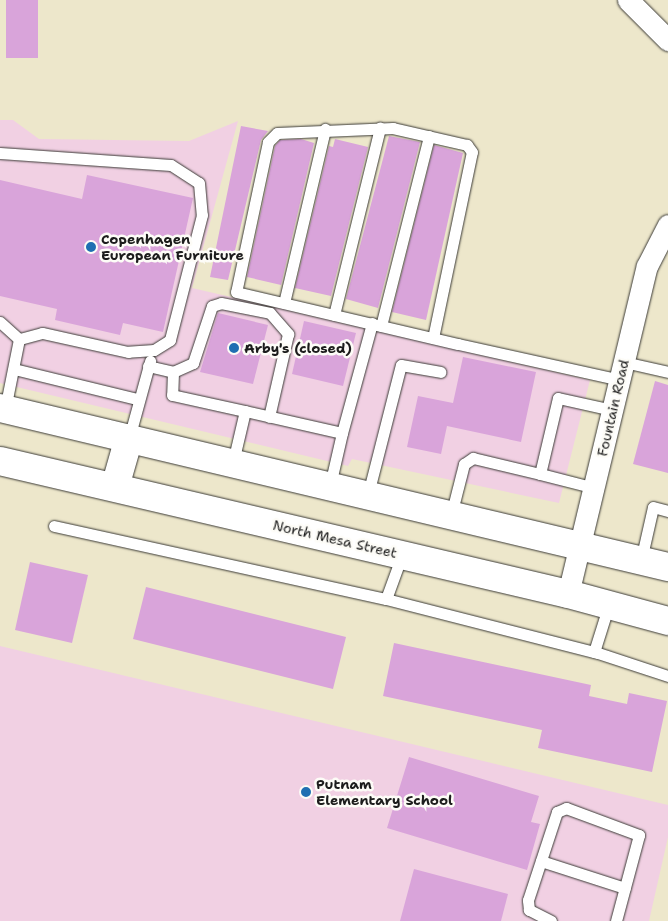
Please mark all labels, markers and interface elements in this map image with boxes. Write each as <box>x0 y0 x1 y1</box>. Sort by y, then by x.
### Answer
place label: Copenhagen European Furniture <box>101 231 244 264</box>
marker: Copenhagen European Furniture <box>85 241 97 253</box>
place label: Arby's (closed) <box>244 340 352 356</box>
marker: Arby's (closed) <box>228 342 240 354</box>
street label: Fountain Road <box>594 358 632 458</box>
street label: North Mesa Street <box>271 517 399 561</box>
place label: Putnam Elementary School <box>316 776 453 809</box>
marker: Putnam Elementary School <box>300 786 312 798</box>

